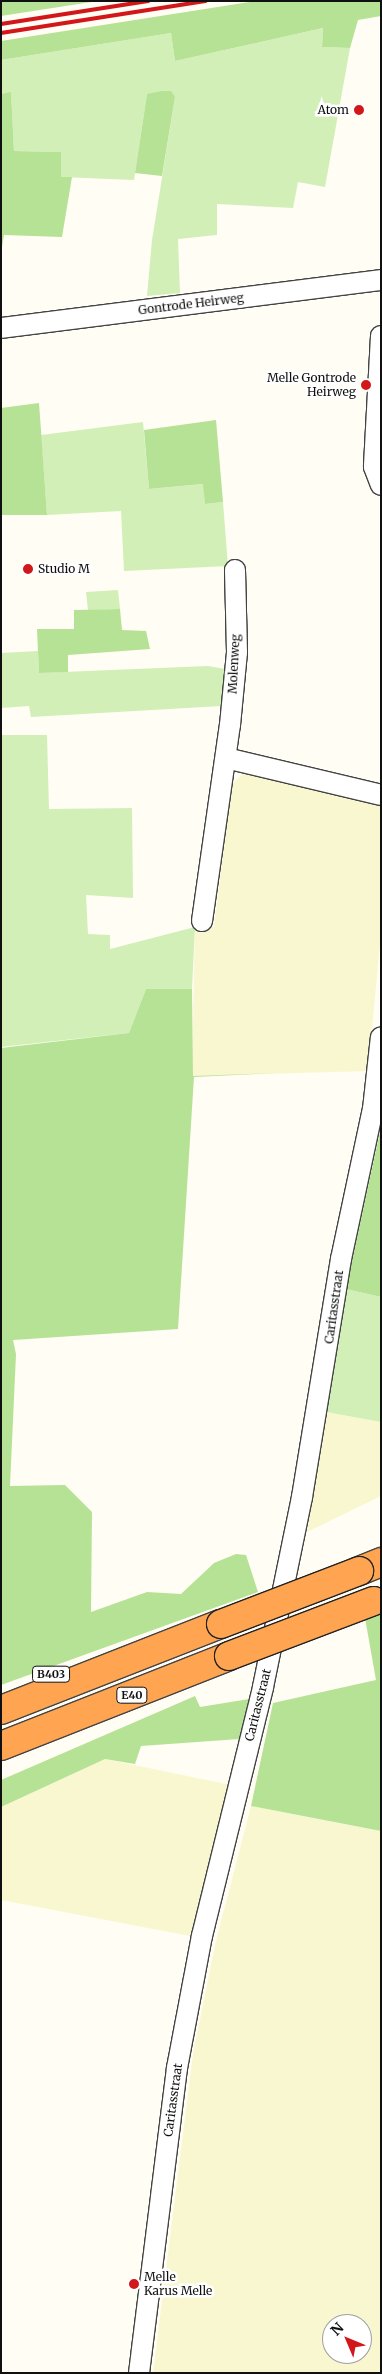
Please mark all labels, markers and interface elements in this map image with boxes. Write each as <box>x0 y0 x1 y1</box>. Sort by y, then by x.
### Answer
place label: Atom <box>317 103 349 117</box>
marker: Atom <box>353 104 365 116</box>
street label: Gontrode Heirweg <box>137 290 245 318</box>
place label: Melle Gontrode Heirweg <box>267 371 356 399</box>
marker: Melle Gontrode Heirweg <box>360 379 372 391</box>
place label: Studio M <box>38 562 90 576</box>
marker: Studio M <box>22 563 34 575</box>
street label: Molenweg <box>225 634 243 694</box>
street label: Caritasstraat <box>322 1269 346 1345</box>
road number: B403 <box>31 1666 71 1682</box>
street label: Caritasstraat <box>242 1667 274 1743</box>
road number: E40 <box>116 1686 148 1704</box>
street label: Caritasstraat <box>161 2062 185 2138</box>
place label: Melle Karus Melle <box>144 2270 212 2298</box>
marker: Melle Karus Melle <box>128 2278 140 2290</box>
north arrow <box>322 2314 372 2364</box>
text: N <box>327 2319 347 2339</box>

